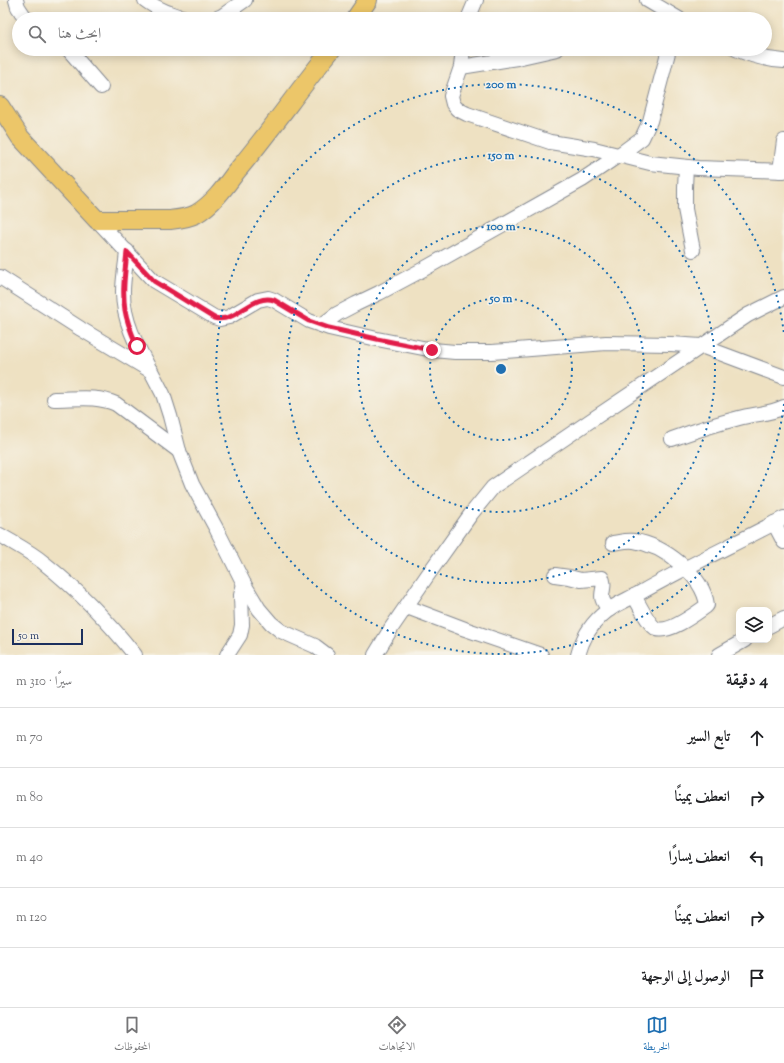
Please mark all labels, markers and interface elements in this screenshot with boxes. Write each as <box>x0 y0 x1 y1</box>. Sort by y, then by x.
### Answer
search box <box>12 12 772 56</box>
icon: search <box>26 23 48 45</box>
text: ابحث هنا <box>58 24 101 45</box>
text: 200 m <box>486 76 516 94</box>
text: 150 m <box>486 147 515 165</box>
text: 100 m <box>485 218 516 236</box>
text: 50 m <box>489 290 513 308</box>
route start <box>128 337 146 355</box>
route end <box>423 341 441 359</box>
centre of rings <box>494 362 508 376</box>
map controls <box>736 607 772 643</box>
button: layers <box>736 607 772 643</box>
scale bar <box>12 627 83 646</box>
text: 50 m <box>18 628 39 644</box>
text: 4 دقيقة <box>726 669 768 693</box>
text: سيرًا · 310 m <box>16 673 72 691</box>
text: تابع السير <box>688 727 730 748</box>
icon: ahead <box>746 727 768 749</box>
text: 70 m <box>16 729 43 747</box>
text: انعطف يمينًا <box>675 787 730 808</box>
icon: right <box>746 787 768 809</box>
text: 80 m <box>16 789 43 807</box>
text: انعطف يسارًا <box>669 847 730 868</box>
icon: left <box>746 847 768 869</box>
text: 40 m <box>16 849 43 867</box>
text: انعطف يمينًا <box>675 907 730 928</box>
icon: right <box>746 907 768 929</box>
text: 120 m <box>16 909 47 927</box>
text: الوصول إلى الوجهة <box>641 967 730 988</box>
icon: arrive <box>746 967 768 989</box>
tab: المحفوظات <box>114 1014 150 1057</box>
tab: الاتجاهات <box>378 1014 415 1057</box>
tab: الخريطة <box>643 1014 670 1057</box>

